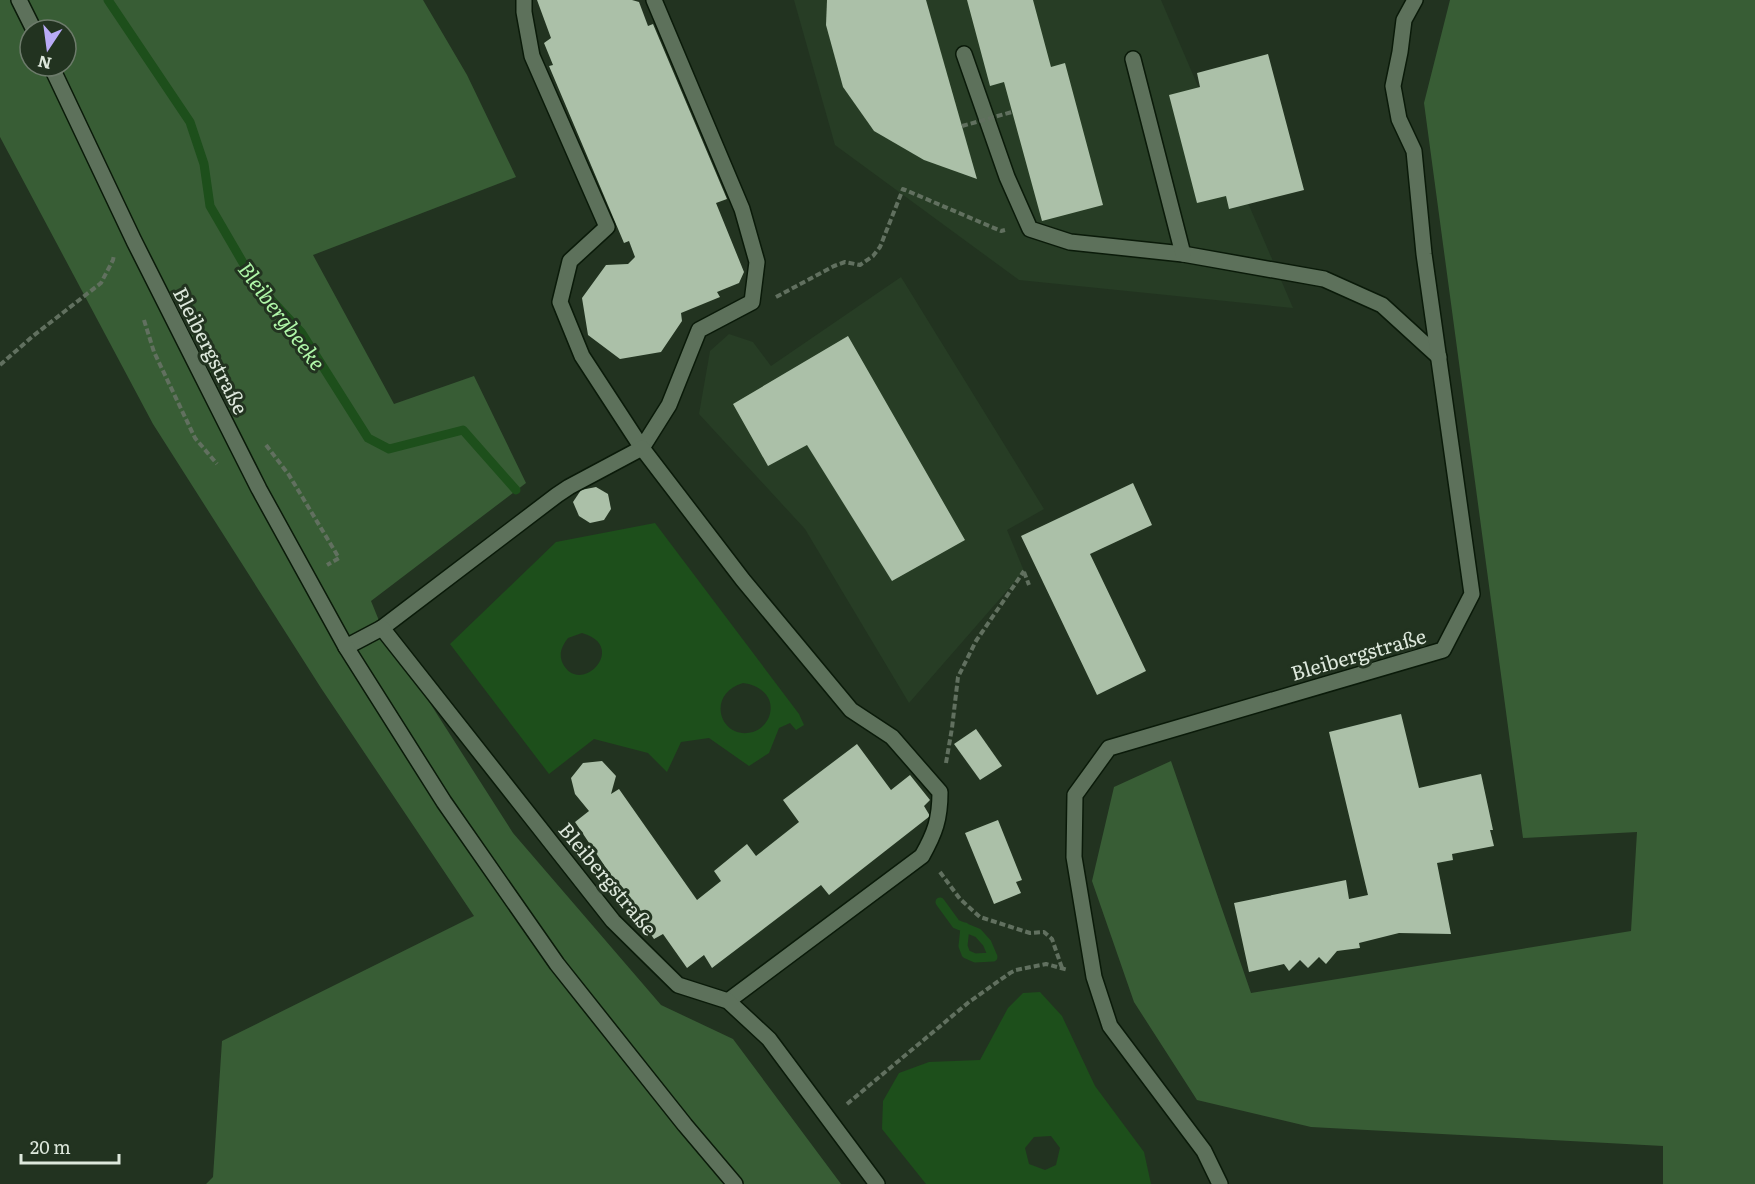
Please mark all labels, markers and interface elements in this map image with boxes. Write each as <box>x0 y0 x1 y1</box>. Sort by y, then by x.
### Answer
north arrow <box>18 18 78 78</box>
text: N <box>35 50 54 77</box>
water label: Bleibergbeeke <box>232 254 334 376</box>
street label: Bleibergstraße <box>167 281 257 419</box>
street label: Bleibergstraße <box>1287 619 1429 687</box>
street label: Bleibergstraße <box>553 815 665 941</box>
scale bar <box>21 1127 118 1165</box>
text: 20 m <box>30 1133 71 1160</box>

